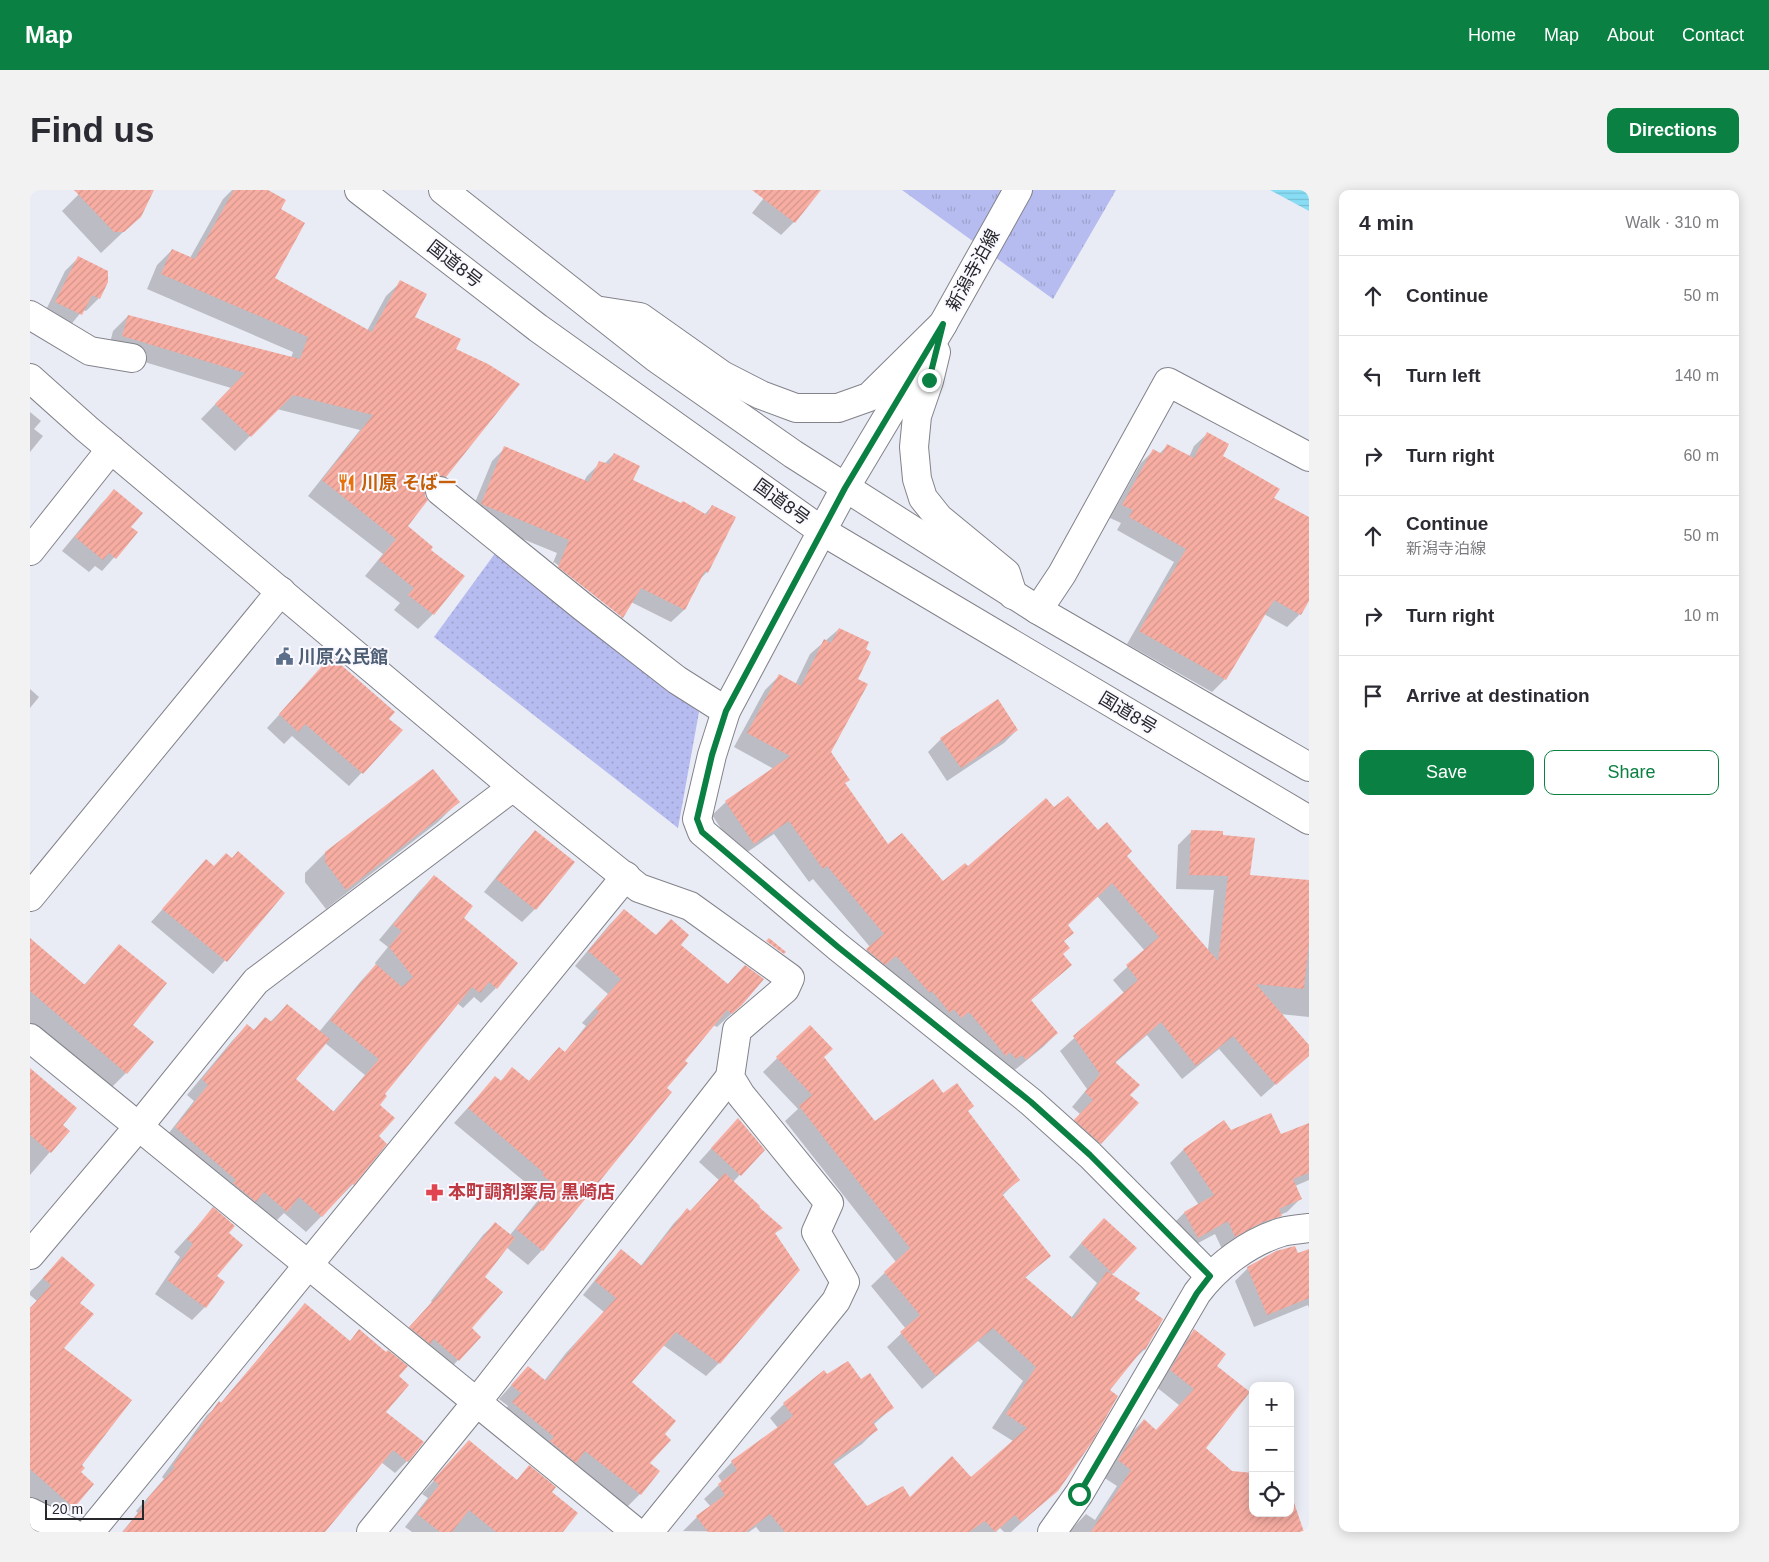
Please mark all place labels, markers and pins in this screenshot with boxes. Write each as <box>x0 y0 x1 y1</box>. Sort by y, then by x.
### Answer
restaurant icon: 川原 そば一 <box>337 473 357 493</box>
place label: 川原 そば一 <box>361 473 456 493</box>
public building icon: 川原公民館 <box>274 647 294 667</box>
place label: 川原公民館 <box>298 647 388 667</box>
pharmacy icon: 本町調剤薬局 黒崎店 <box>424 1182 444 1202</box>
place label: 本町調剤薬局 黒崎店 <box>448 1182 615 1202</box>

